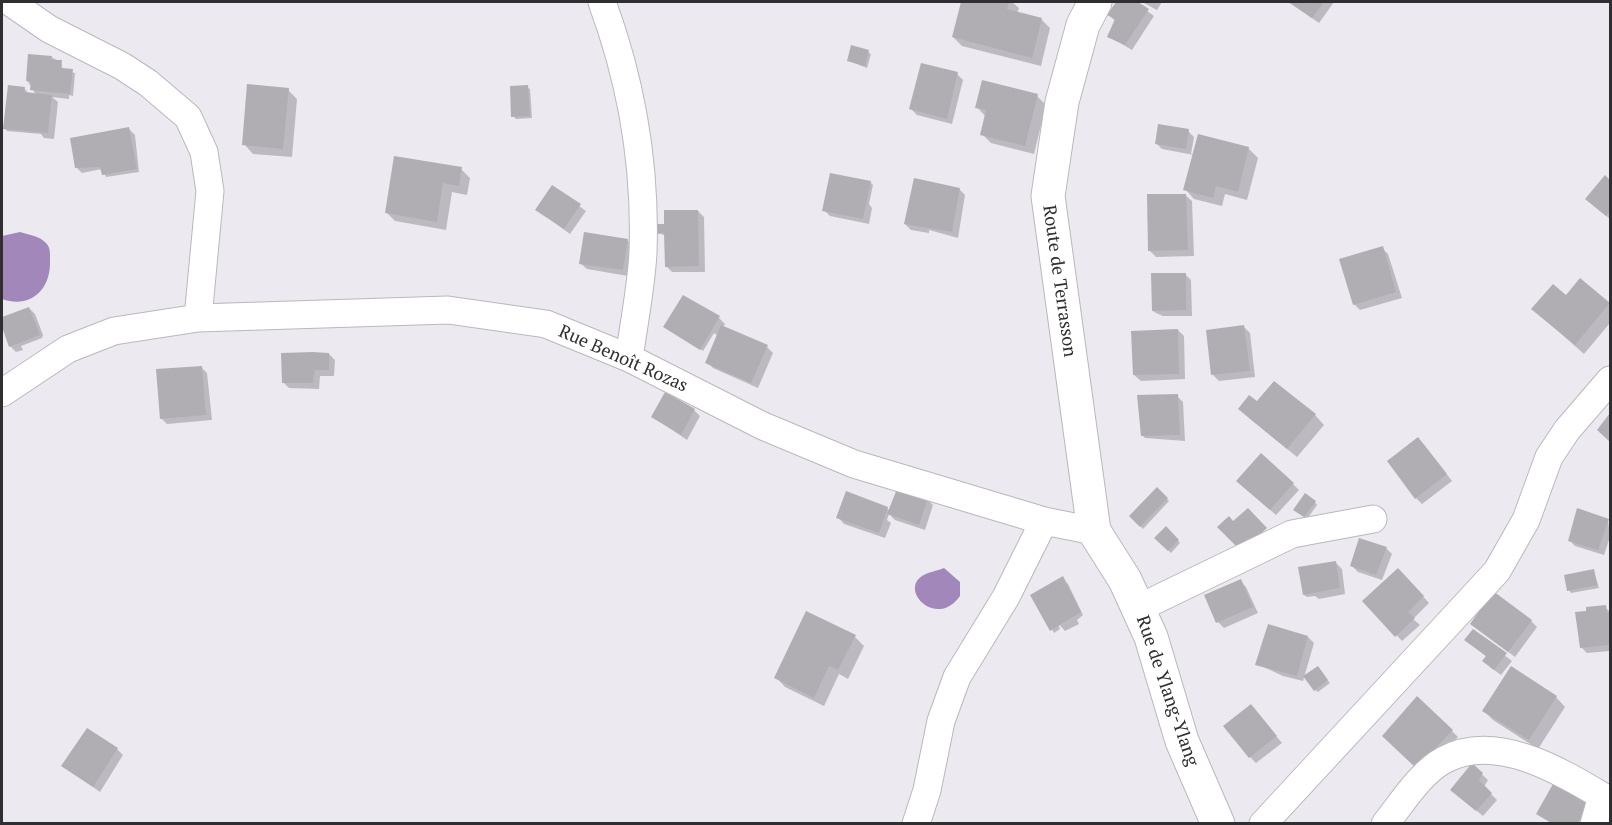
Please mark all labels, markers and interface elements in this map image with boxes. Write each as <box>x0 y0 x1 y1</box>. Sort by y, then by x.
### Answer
street label: Route de Terrasson <box>1038 204 1080 358</box>
street label: Rue Benoît Rozas <box>555 321 691 397</box>
street label: Rue de Ylang-Ylang <box>1131 613 1203 769</box>

